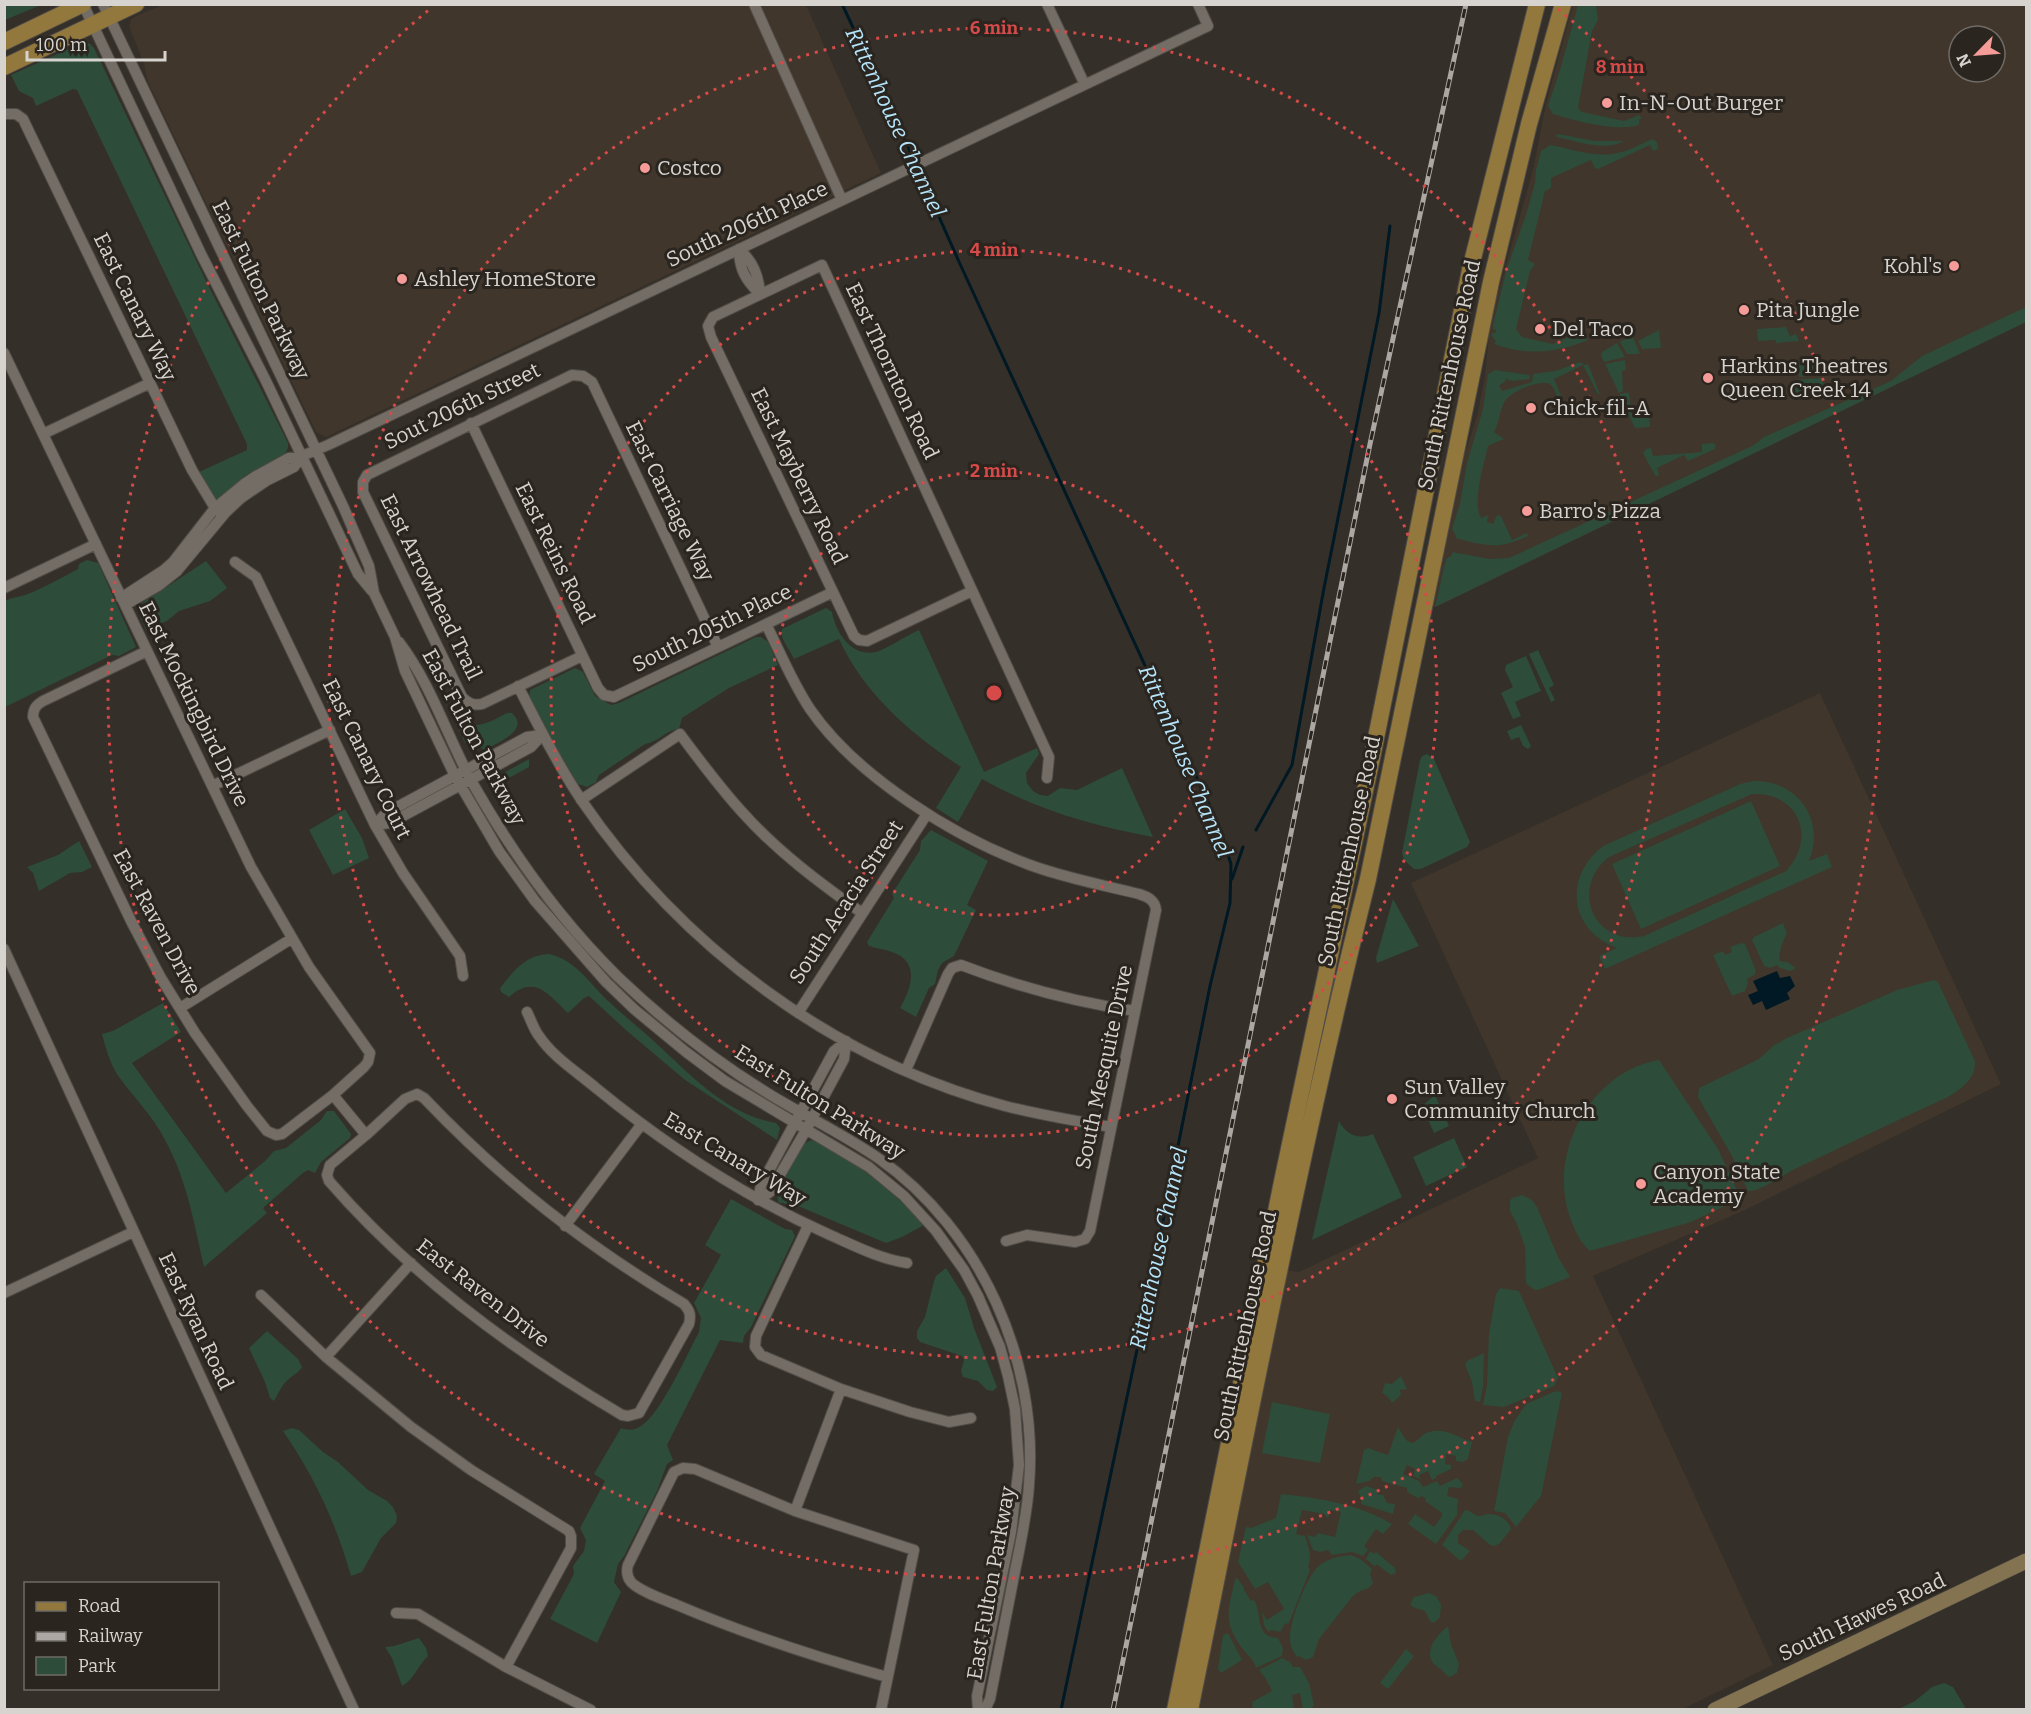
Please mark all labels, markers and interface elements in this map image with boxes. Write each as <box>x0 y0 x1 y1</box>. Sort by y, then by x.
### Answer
text: 6 min <box>970 17 1019 39</box>
water label: Rittenhouse Channel <box>840 23 951 222</box>
scale bar <box>27 24 165 62</box>
north arrow <box>1947 24 2007 84</box>
text: 100 m <box>36 34 87 56</box>
text: N <box>1953 51 1975 70</box>
text: 8 min <box>1596 56 1645 78</box>
place label: In-N-Out Burger <box>1619 90 1783 116</box>
marker: In-N-Out Burger <box>1600 96 1614 110</box>
place label: Costco <box>657 155 722 181</box>
marker: Costco <box>638 161 652 175</box>
street label: South 206th Place <box>662 175 832 273</box>
street label: East Fulton Parkway <box>206 196 316 385</box>
street label: East Canary Way <box>88 229 183 386</box>
text: 4 min <box>970 239 1019 261</box>
place label: Kohl's <box>1883 253 1942 279</box>
street label: South Rittenhouse Road <box>1412 257 1486 493</box>
marker: Kohl's <box>1947 259 1961 273</box>
place label: Ashley HomeStore <box>414 266 596 292</box>
marker: Ashley HomeStore <box>395 272 409 286</box>
street label: East Thornton Road <box>840 279 944 463</box>
place label: Pita Jungle <box>1756 297 1860 323</box>
marker: Pita Jungle <box>1737 303 1751 317</box>
place label: Del Taco <box>1552 316 1634 342</box>
marker: Del Taco <box>1533 322 1547 336</box>
place label: Harkins Theatres Queen Creek 14 <box>1720 353 1888 403</box>
street label: Sout 206th Street <box>380 357 545 455</box>
marker: Harkins Theatres Queen Creek 14 <box>1701 371 1715 385</box>
street label: East Mayberry Road <box>745 384 853 568</box>
place label: Chick-fil-A <box>1543 395 1650 421</box>
marker: Chick-fil-A <box>1524 401 1538 415</box>
street label: East Carriage Way <box>620 417 720 586</box>
text: 2 min <box>970 460 1018 482</box>
street label: East Reins Road <box>510 478 600 628</box>
street label: East Arrowhead Trail <box>375 490 487 684</box>
place label: Barro's Pizza <box>1539 498 1661 524</box>
marker: Barro's Pizza <box>1520 504 1534 518</box>
street label: South 205th Place <box>628 578 796 678</box>
street label: East Mockingbird Drive <box>133 597 255 811</box>
street label: East Fulton Parkway <box>417 644 532 830</box>
water label: Rittenhouse Channel <box>1133 661 1238 862</box>
street label: East Canary Court <box>317 675 417 844</box>
centre of rings <box>984 683 1004 703</box>
street label: South Rittenhouse Road <box>1312 733 1386 969</box>
street label: South Acacia Street <box>783 815 909 989</box>
street label: East Raven Drive <box>108 844 206 1000</box>
street label: South Mesquite Drive <box>1070 963 1138 1171</box>
street label: East Fulton Parkway <box>730 1039 911 1165</box>
place label: Sun Valley Community Church <box>1404 1074 1596 1124</box>
marker: Sun Valley Community Church <box>1385 1092 1399 1106</box>
street label: East Canary Way <box>659 1106 812 1212</box>
water label: Rittenhouse Channel <box>1124 1144 1193 1352</box>
place label: Canyon State Academy <box>1653 1159 1781 1209</box>
marker: Canyon State Academy <box>1634 1177 1648 1191</box>
street label: South Rittenhouse Road <box>1208 1208 1282 1444</box>
street label: East Raven Drive <box>411 1233 555 1353</box>
street label: East Ryan Road <box>153 1248 239 1394</box>
street label: East Fulton Parkway <box>961 1483 1021 1682</box>
street label: South Hawes Road <box>1775 1567 1949 1667</box>
legend <box>24 1582 219 1690</box>
text: Road <box>78 1595 121 1617</box>
text: Railway <box>78 1625 143 1647</box>
text: Park <box>78 1655 117 1677</box>

